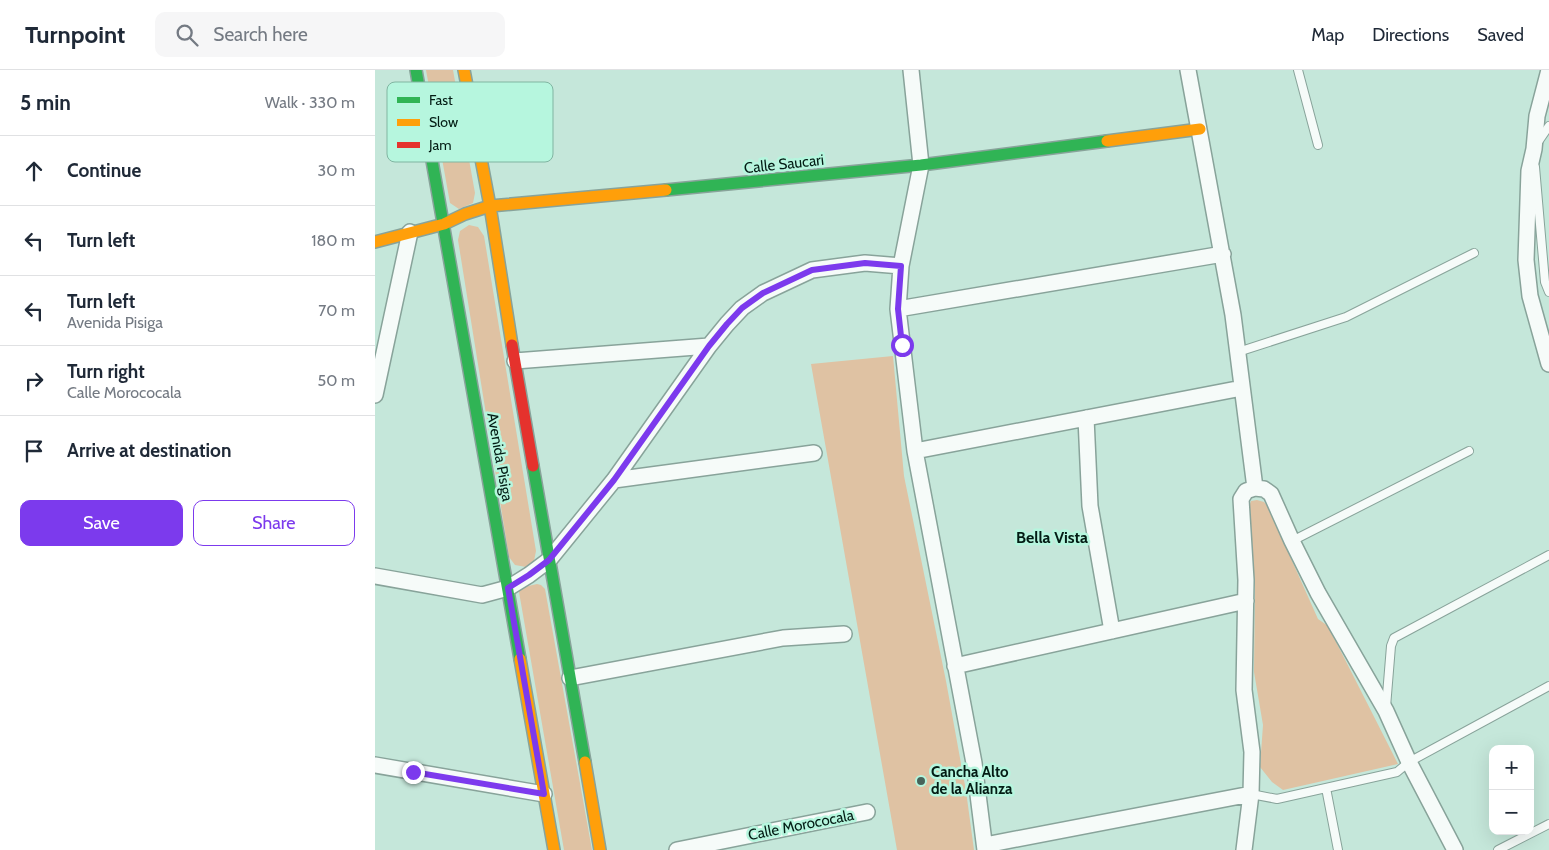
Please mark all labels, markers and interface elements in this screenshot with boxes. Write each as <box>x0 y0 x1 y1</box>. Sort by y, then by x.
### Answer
search box <box>155 12 505 57</box>
text: Turnpoint <box>25 20 125 49</box>
icon: search <box>173 21 201 49</box>
text: Search here <box>213 23 308 46</box>
text: Map <box>1311 24 1344 46</box>
text: Directions <box>1372 24 1449 46</box>
text: Saved <box>1477 24 1524 46</box>
legend <box>387 82 553 162</box>
text: 5 min <box>20 90 71 115</box>
text: Fast <box>429 91 453 109</box>
text: Walk · 330 m <box>265 93 355 112</box>
text: Slow <box>429 113 458 131</box>
text: Jam <box>428 136 451 154</box>
street label: Calle Saucari <box>743 151 825 177</box>
icon: ahead <box>20 157 48 185</box>
text: Continue <box>67 159 141 182</box>
text: 30 m <box>318 161 355 180</box>
icon: left <box>20 227 48 255</box>
text: Turn left <box>67 229 135 252</box>
text: 180 m <box>311 231 355 250</box>
text: Turn left <box>67 290 135 313</box>
icon: left <box>20 297 48 325</box>
text: 70 m <box>318 301 355 320</box>
text: Avenida Pisiga <box>67 313 163 332</box>
route start <box>891 334 914 357</box>
text: Turn right <box>67 360 145 383</box>
icon: right <box>20 367 48 395</box>
text: 50 m <box>318 371 355 390</box>
text: Calle Morococala <box>67 383 181 402</box>
street label: Avenida Pisiga <box>483 411 517 504</box>
icon: arrive <box>20 437 48 465</box>
text: Arrive at destination <box>67 439 231 462</box>
button: Save <box>20 500 183 546</box>
button: Share <box>193 500 355 546</box>
district label: Bella Vista <box>1016 528 1088 547</box>
map controls <box>1489 745 1534 835</box>
button: + <box>1489 745 1534 790</box>
route end <box>402 761 425 784</box>
place label: Cancha Alto de la Alianza <box>931 763 1013 798</box>
marker: Cancha Alto de la Alianza <box>915 775 927 787</box>
button: − <box>1489 790 1534 835</box>
street label: Calle Morococala <box>747 806 856 844</box>

